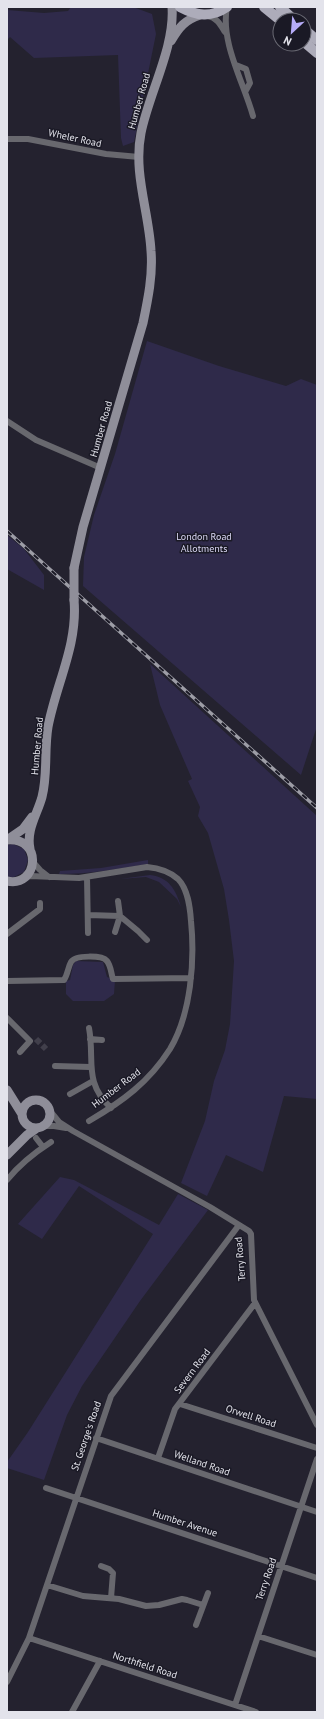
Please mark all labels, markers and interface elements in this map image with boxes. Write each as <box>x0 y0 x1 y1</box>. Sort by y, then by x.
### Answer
north arrow <box>272 12 312 52</box>
text: N <box>281 33 294 49</box>
street label: Humber Road <box>125 71 153 131</box>
street label: Wheler Road <box>47 126 103 150</box>
street label: Humber Road <box>87 399 115 459</box>
park label: London Road Allotments <box>176 530 232 555</box>
street label: Humber Road <box>28 717 46 775</box>
street label: Humber Road <box>89 1065 143 1111</box>
street label: Terry Road <box>232 1236 248 1282</box>
street label: Severn Road <box>171 1346 213 1396</box>
street label: St. George's Road <box>68 1400 104 1472</box>
street label: Orwell Road <box>224 1402 278 1430</box>
street label: Welland Road <box>172 1447 232 1479</box>
street label: Humber Avenue <box>151 1506 219 1540</box>
street label: Terry Road <box>253 1556 279 1602</box>
street label: Northfield Road <box>111 1648 179 1682</box>

